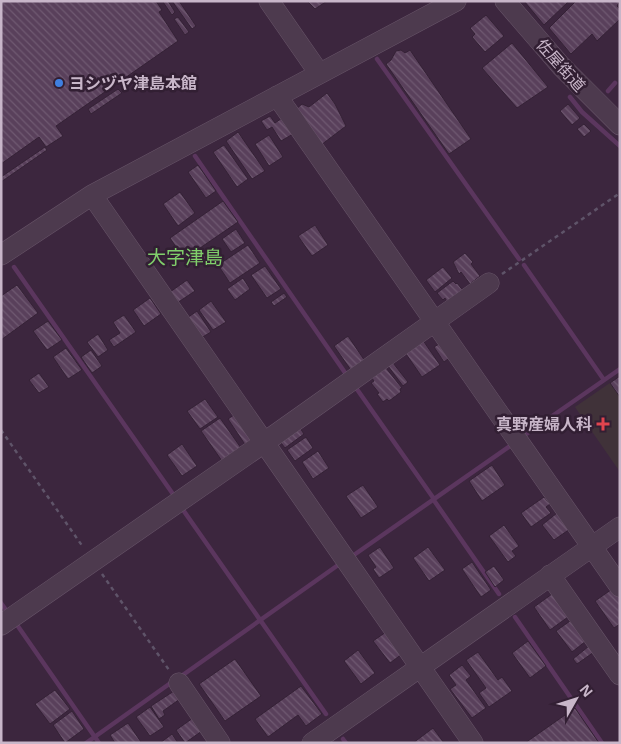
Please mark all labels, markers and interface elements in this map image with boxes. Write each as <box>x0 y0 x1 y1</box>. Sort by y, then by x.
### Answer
street label: 佐屋街道 <box>531 34 591 96</box>
place label: ヨシヅヤ津島本館 <box>69 72 197 94</box>
marker: ヨシヅヤ津島本館 <box>53 77 65 89</box>
district label: 大字津島 <box>147 244 223 270</box>
place label: 真野産婦人科 <box>496 413 592 435</box>
marker: 真野産婦人科 <box>596 417 610 431</box>
north arrow <box>551 674 601 724</box>
text: N <box>576 680 597 701</box>

